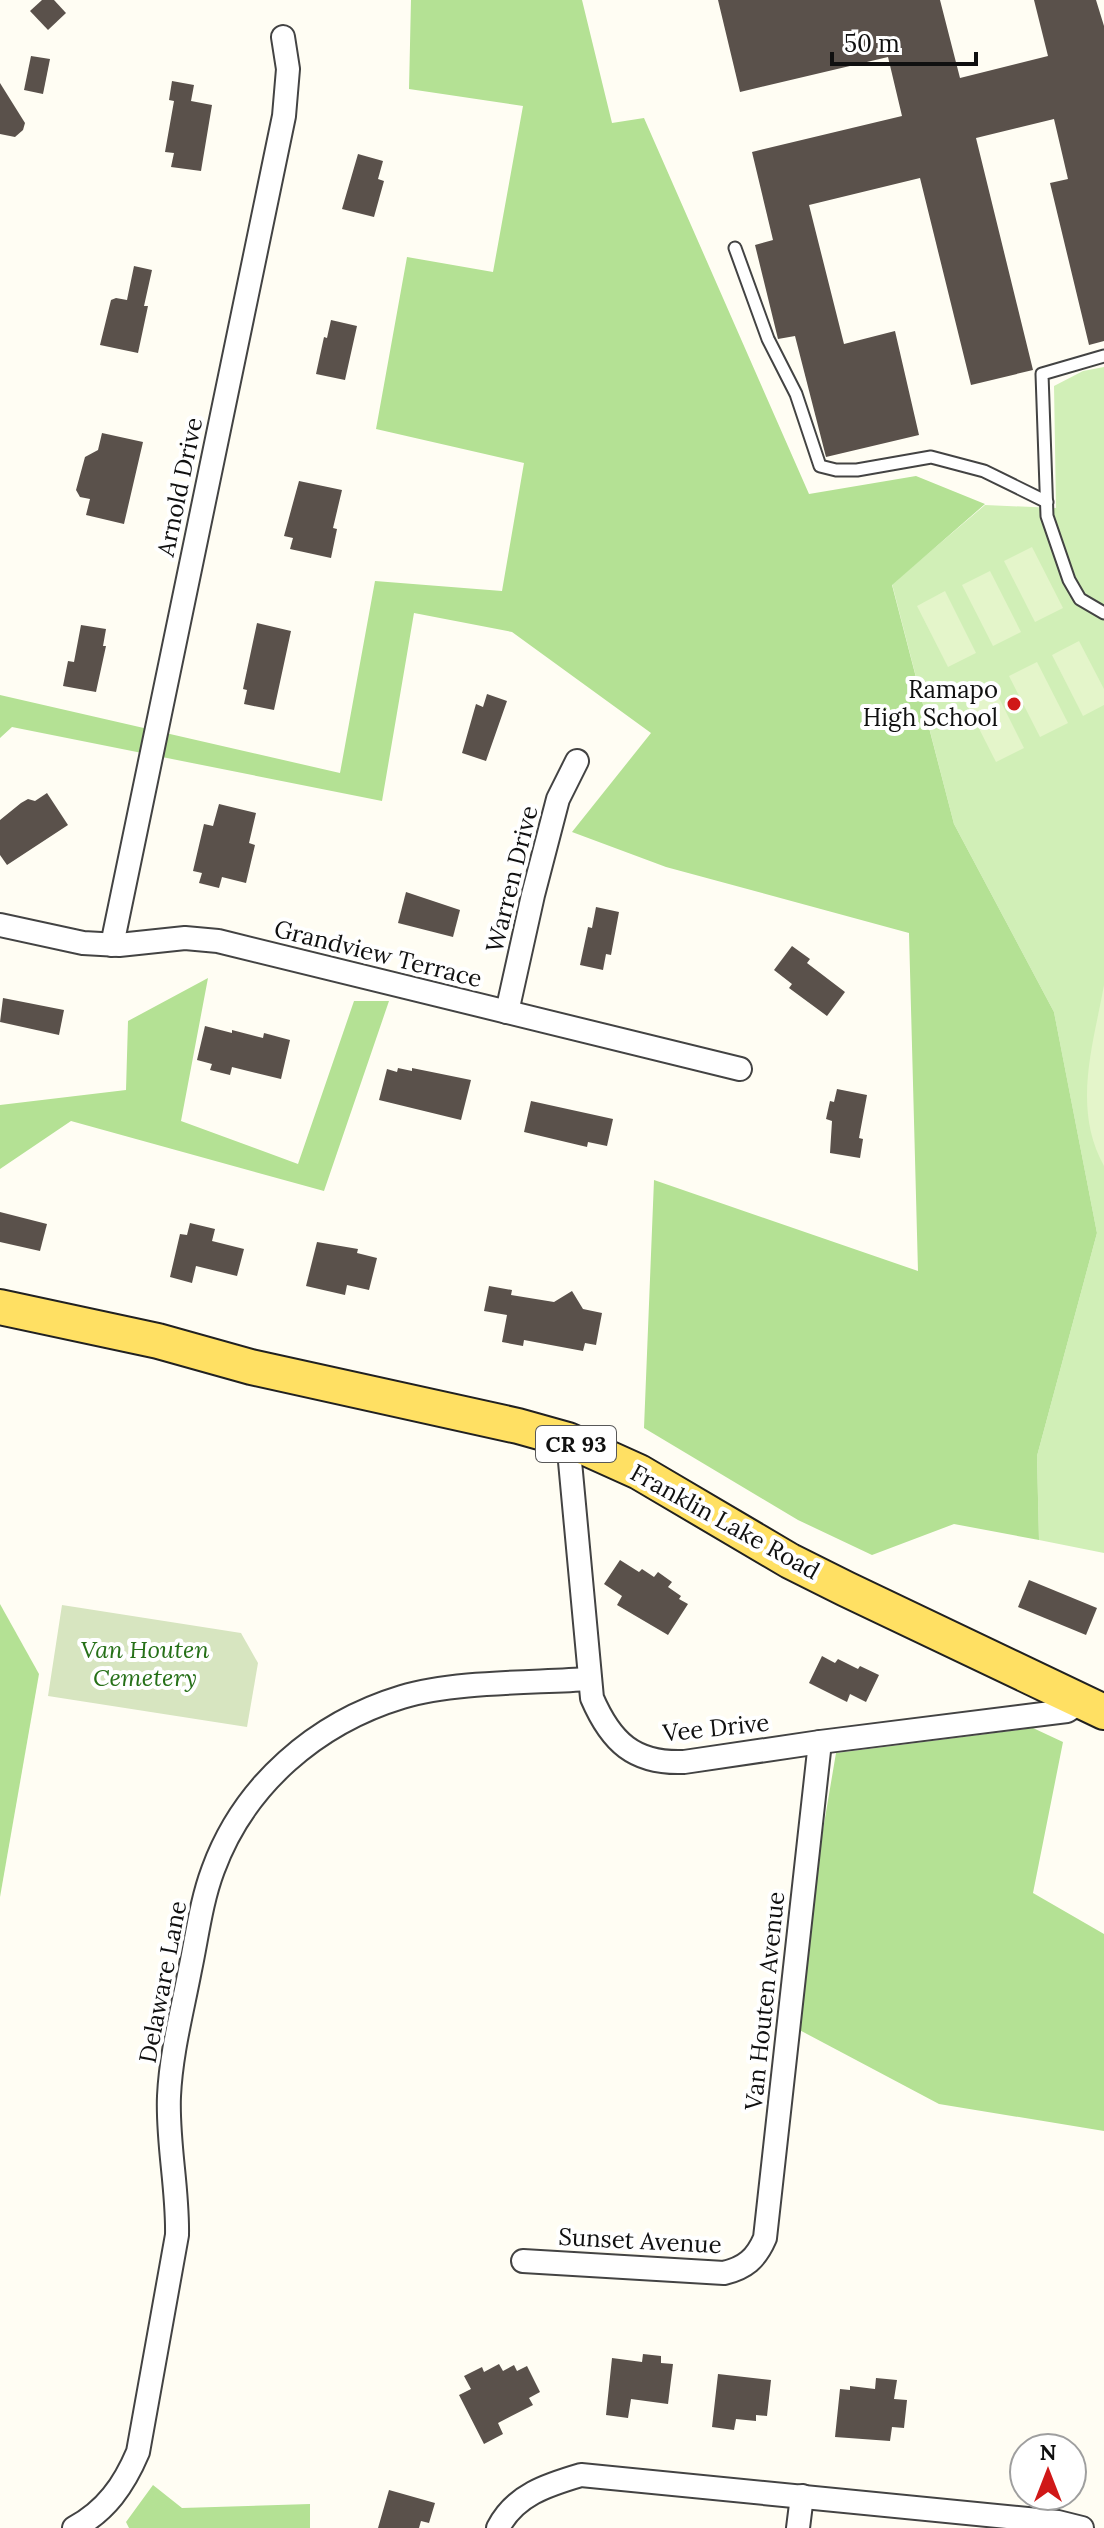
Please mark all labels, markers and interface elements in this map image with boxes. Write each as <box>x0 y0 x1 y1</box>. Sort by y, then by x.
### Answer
scale bar <box>832 16 976 66</box>
text: 50 m <box>844 28 900 59</box>
street label: Arnold Drive <box>149 415 209 560</box>
place label: Ramapo High School <box>863 674 998 733</box>
marker: Ramapo High School <box>1005 695 1023 713</box>
street label: Warren Drive <box>478 802 545 955</box>
street label: Grandview Terrace <box>271 913 485 994</box>
road number: CR 93 <box>536 1426 616 1462</box>
street label: Franklin Lake Road <box>625 1457 825 1586</box>
park label: Van Houten Cemetery <box>81 1634 209 1693</box>
street label: Vee Drive <box>660 1706 771 1749</box>
street label: Van Houten Avenue <box>738 1890 791 2113</box>
street label: Delaware Lane <box>132 1898 193 2066</box>
street label: Sunset Avenue <box>558 2221 722 2260</box>
north arrow <box>1008 2432 1088 2512</box>
text: N <box>1039 2438 1057 2466</box>

